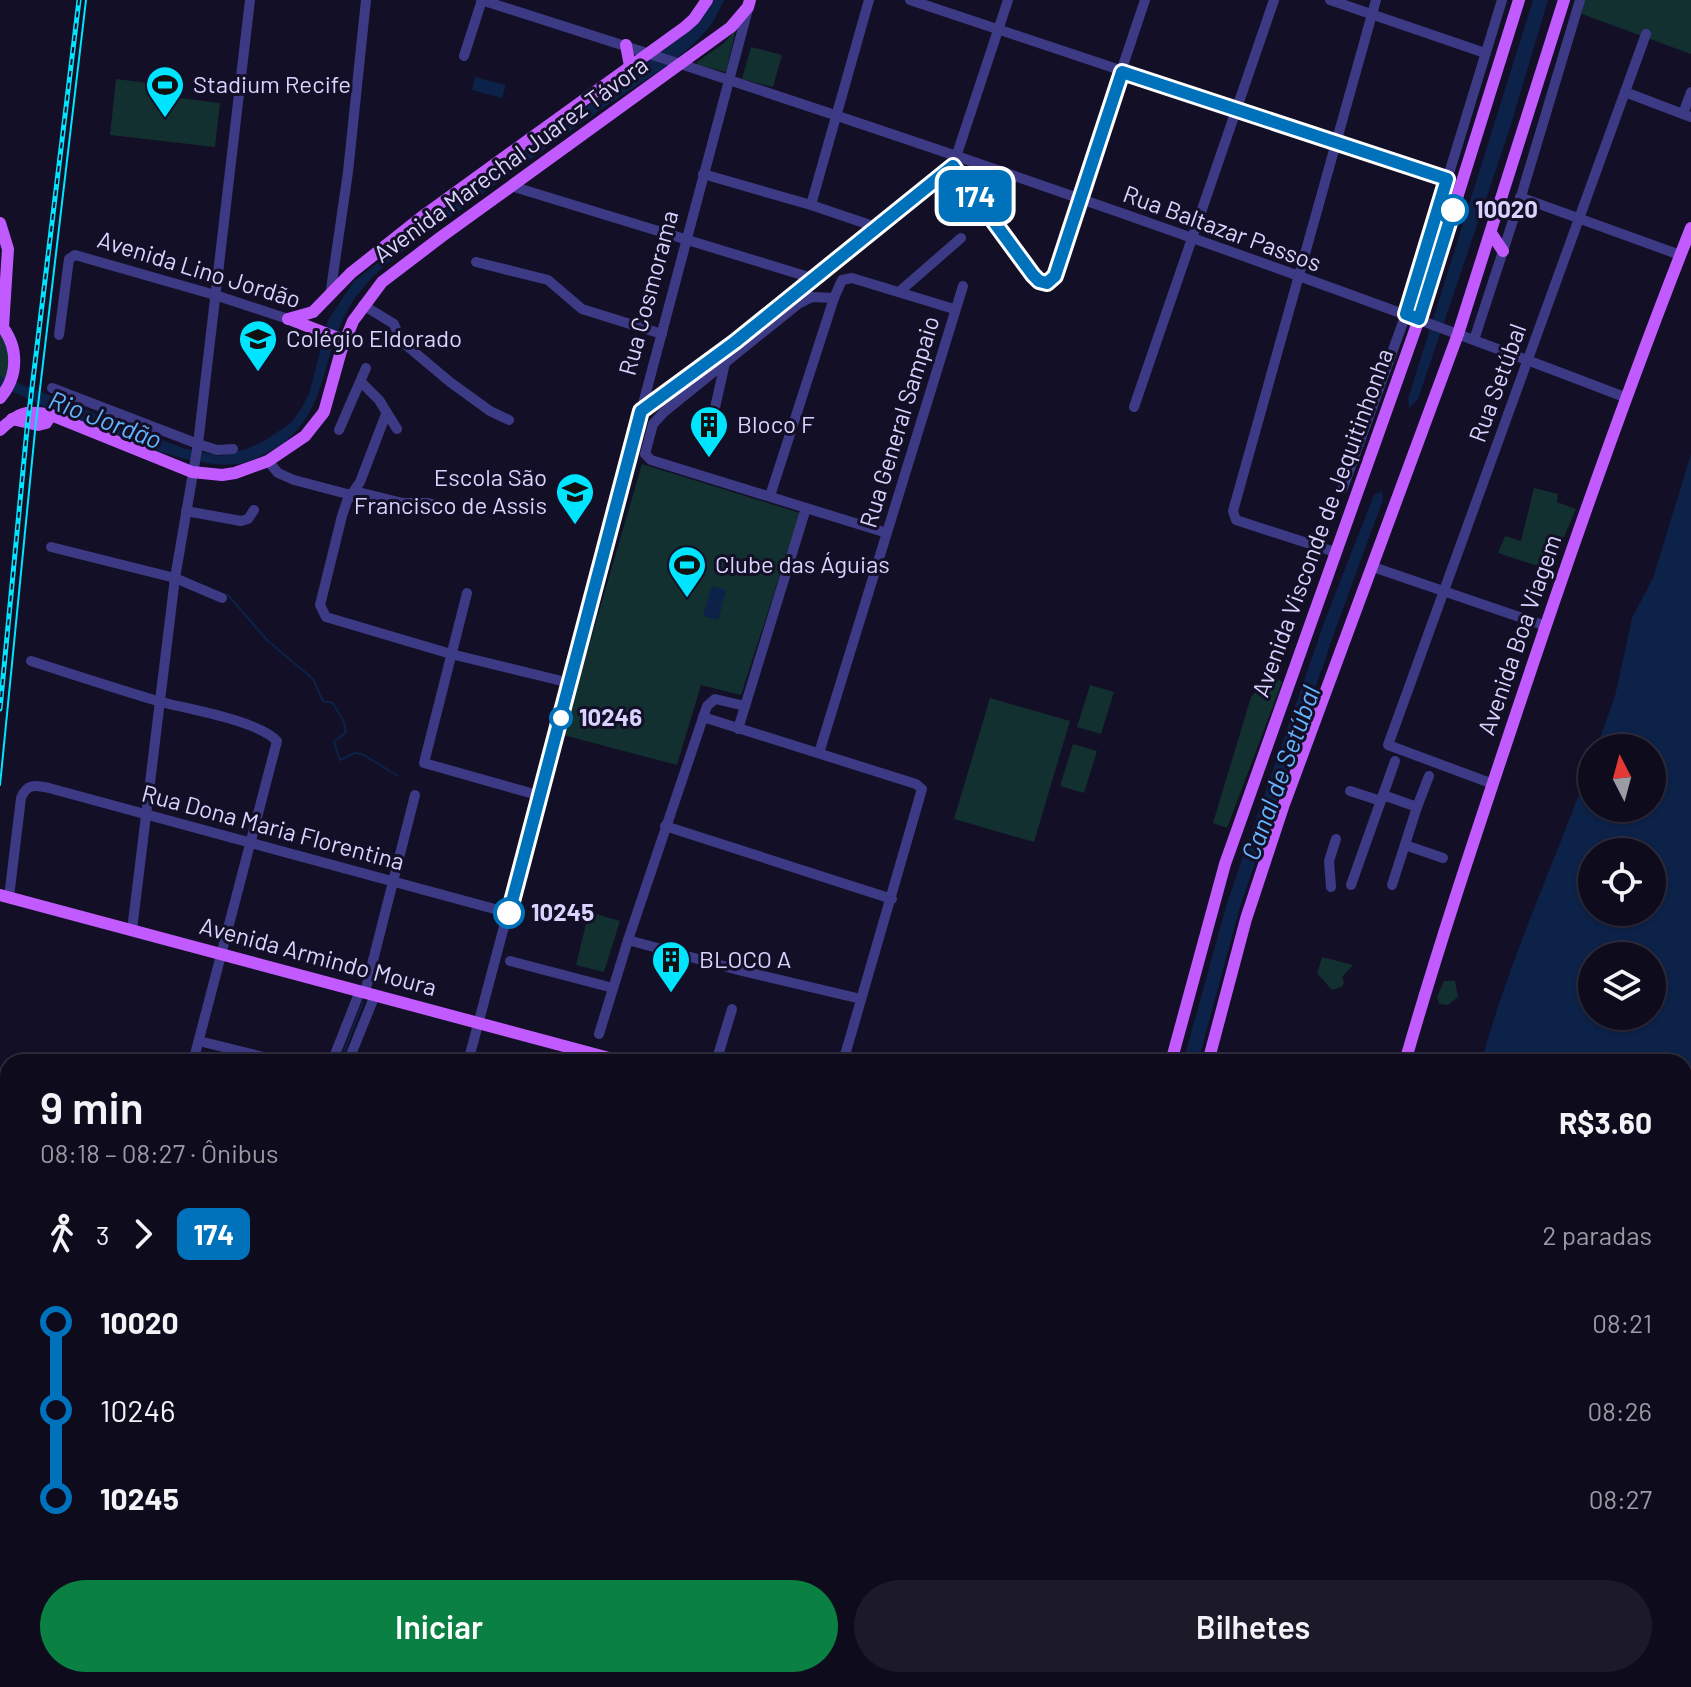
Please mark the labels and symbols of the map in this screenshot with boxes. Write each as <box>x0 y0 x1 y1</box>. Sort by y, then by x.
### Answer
street label: Avenida Marechal Juarez Távora <box>367 49 653 268</box>
sports icon: Stadium Recife <box>144 64 186 119</box>
place label: Stadium Recife <box>193 69 351 98</box>
line badge: 174 <box>929 170 1021 222</box>
street label: Rua Baltazar Passos <box>1120 178 1325 277</box>
place label: 10020 <box>1475 194 1538 223</box>
marker: 10020 <box>1438 195 1468 225</box>
street label: Rua Cosmorama <box>612 207 684 378</box>
street label: Avenida Lino Jordão <box>94 224 305 313</box>
street label: Rua General Sampaio <box>853 312 945 531</box>
school or university icon: Colégio Eldorado <box>237 318 279 373</box>
street label: Rua Setúbal <box>1462 319 1531 446</box>
place label: Colégio Eldorado <box>286 323 462 352</box>
street label: Avenida Visconde de Jequitinhonha <box>1245 344 1398 701</box>
water label: Rio Jordão <box>45 383 166 454</box>
building icon: Bloco F <box>688 404 730 459</box>
place label: Bloco F <box>737 409 815 438</box>
place label: Escola São Francisco de Assis <box>354 462 547 519</box>
school or university icon: Escola São Francisco de Assis <box>554 471 596 526</box>
street label: Avenida Boa Viagem <box>1471 530 1566 739</box>
sports icon: Clube das Águias <box>666 544 708 599</box>
place label: Clube das Águias <box>715 549 890 578</box>
water label: Canal de Setúbal <box>1234 681 1326 864</box>
place label: 10246 <box>579 702 642 731</box>
marker: 10246 <box>550 707 572 729</box>
north arrow <box>1578 734 1666 822</box>
street label: Rua Dona Maria Florentina <box>139 778 408 876</box>
place label: 10245 <box>531 897 594 926</box>
marker: 10245 <box>494 898 524 928</box>
street label: Avenida Armindo Moura <box>197 910 440 1001</box>
building icon: BLOCO A <box>650 939 692 994</box>
place label: BLOCO A <box>699 944 791 973</box>

